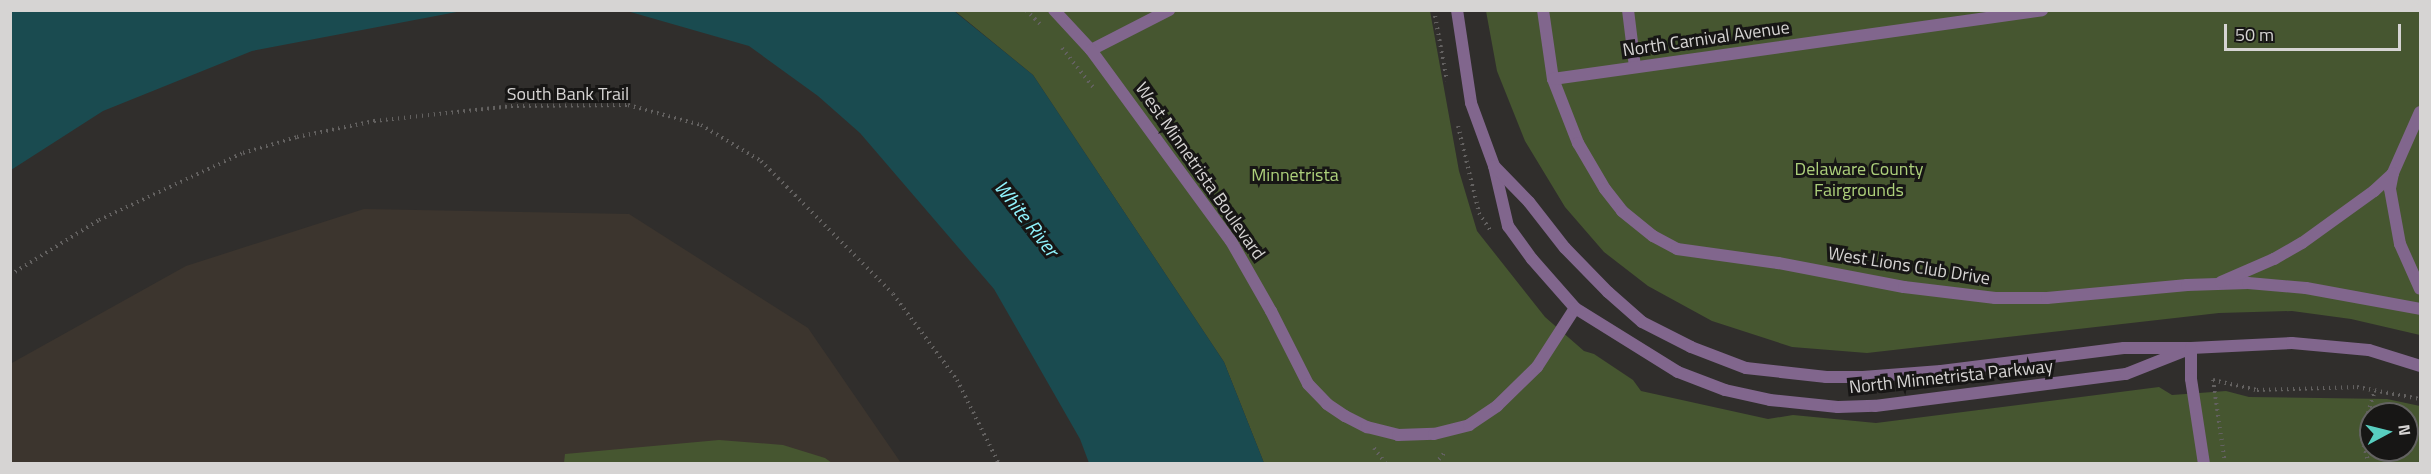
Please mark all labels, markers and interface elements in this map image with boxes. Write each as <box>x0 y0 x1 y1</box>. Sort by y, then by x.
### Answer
scale bar <box>2227 12 2404 50</box>
street label: North Carnival Avenue <box>1621 17 1791 61</box>
text: 50 m <box>2235 21 2274 48</box>
street label: West Minnetrista Boulevard <box>1131 78 1269 264</box>
street label: South Bank Trail <box>507 83 629 105</box>
park label: Delaware County Fairgrounds <box>1795 159 1923 201</box>
park label: Minnetrista <box>1251 164 1339 186</box>
water label: White River <box>990 175 1064 261</box>
street label: West Lions Club Drive <box>1826 243 1992 289</box>
street label: North Minnetrista Parkway <box>1848 356 2054 398</box>
north arrow <box>2359 402 2419 462</box>
text: N <box>2392 423 2417 437</box>

